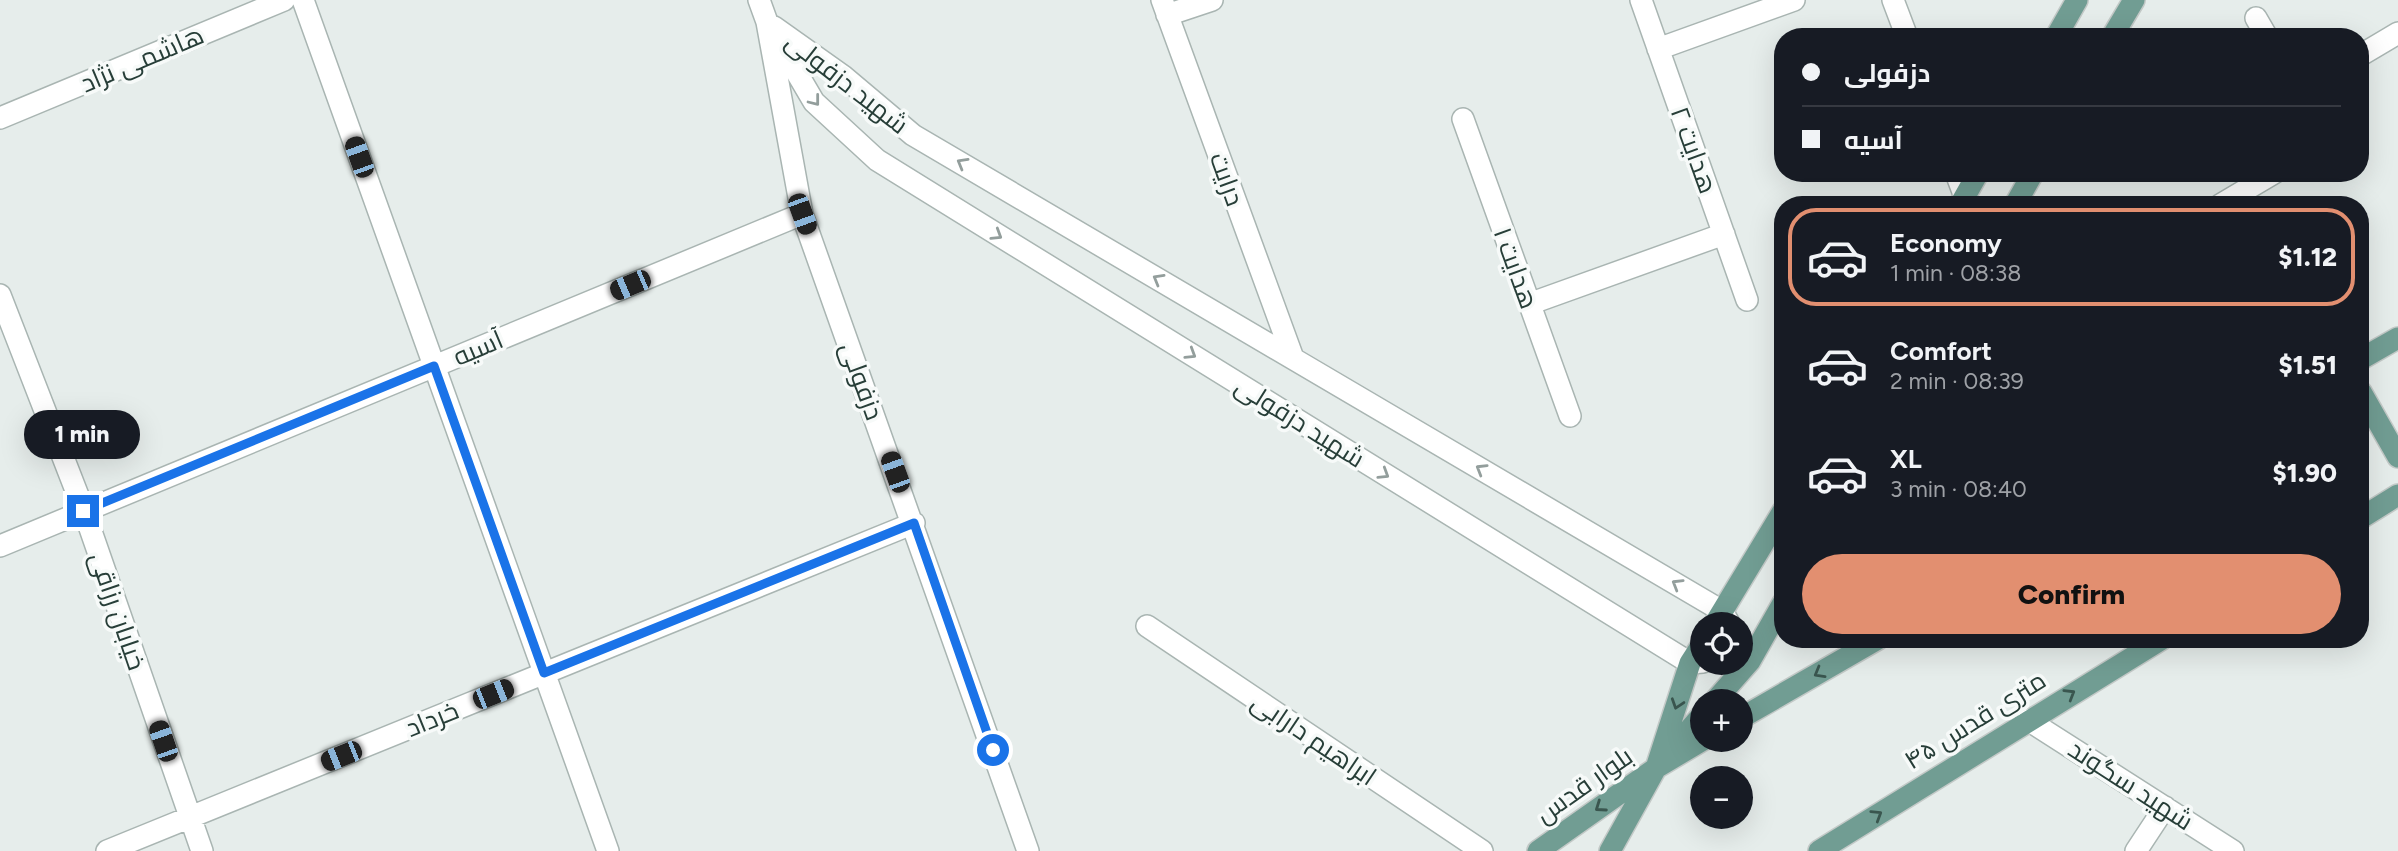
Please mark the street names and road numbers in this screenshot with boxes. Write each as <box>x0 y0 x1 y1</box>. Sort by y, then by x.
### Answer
street label: هاشمی نژاد <box>75 19 209 99</box>
street label: شهید دزفولی <box>779 25 915 141</box>
street label: هدایت ۲ <box>1664 102 1724 198</box>
street label: درایت <box>1203 148 1251 210</box>
street label: هدایت ۱ <box>1487 223 1545 313</box>
street label: آسیه <box>448 323 508 373</box>
street label: دزفولی <box>833 338 891 424</box>
street label: شهید دزفولی <box>1229 369 1371 475</box>
street label: خیابان رزاقی <box>83 548 153 674</box>
street label: ۴۵ متری قدس <box>1898 664 2052 776</box>
street label: ابراهیم دارابی <box>1244 685 1383 794</box>
street label: خرداد <box>401 694 463 744</box>
street label: شهید سگوند <box>2063 733 2199 837</box>
street label: بلوار قدس <box>1529 740 1639 830</box>

